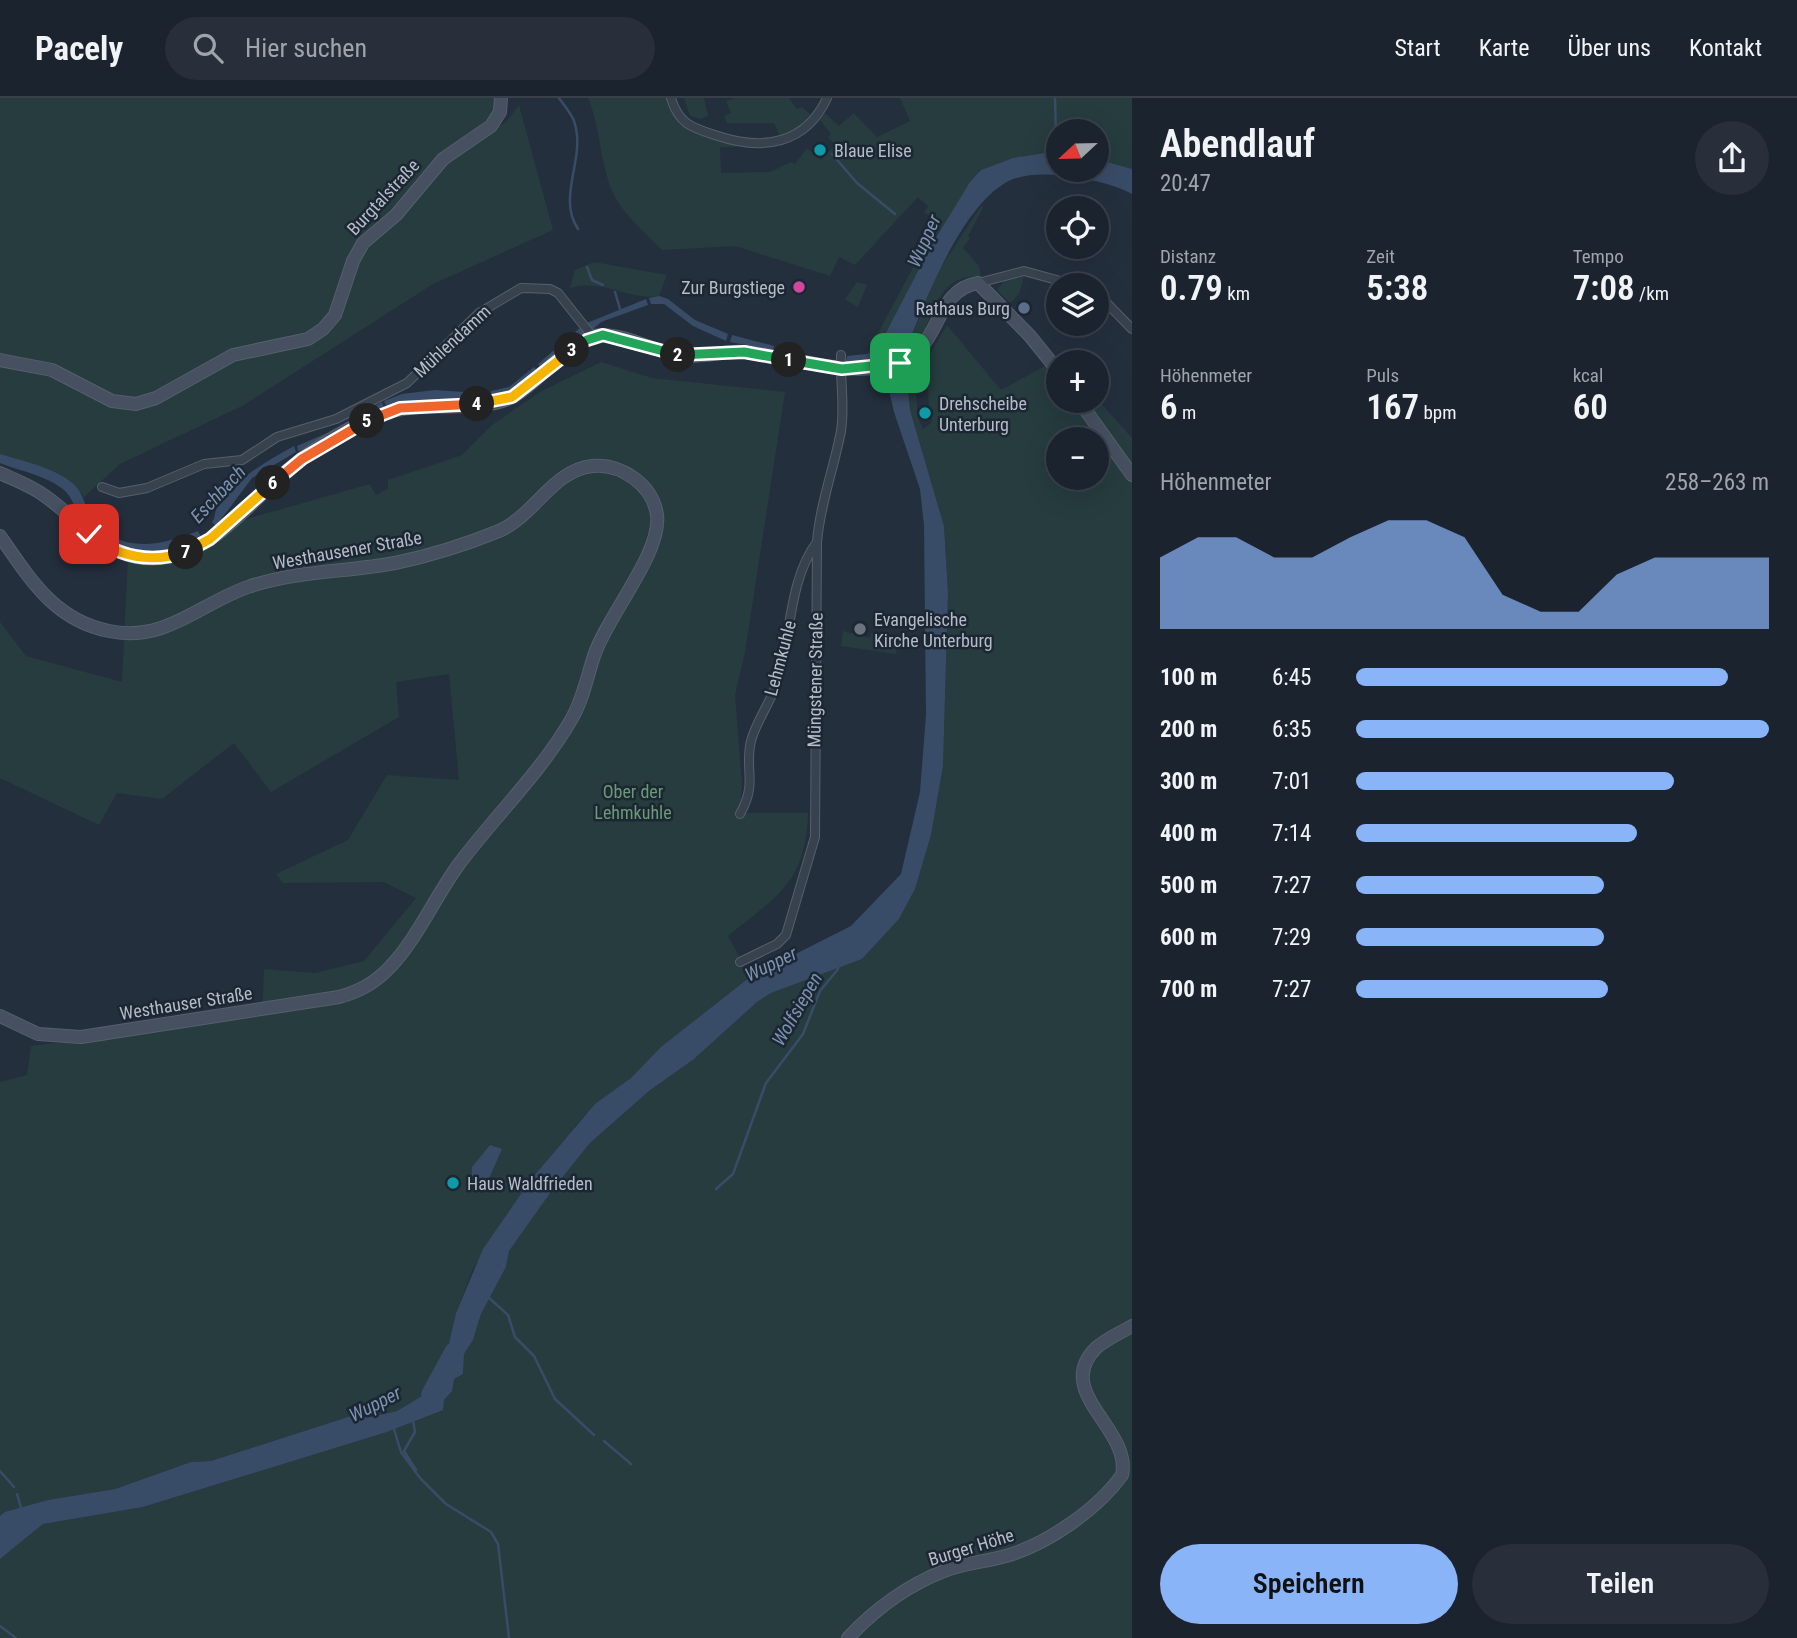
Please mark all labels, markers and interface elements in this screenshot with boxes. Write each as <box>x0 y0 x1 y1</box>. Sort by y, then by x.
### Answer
search box <box>165 17 655 80</box>
text: Pacely <box>35 29 123 68</box>
icon: search <box>189 29 227 67</box>
text: Hier suchen <box>245 33 367 63</box>
text: Start <box>1395 34 1441 62</box>
text: Karte <box>1479 34 1529 62</box>
text: Über uns <box>1567 34 1651 62</box>
text: Kontakt <box>1689 34 1762 62</box>
north arrow <box>1046 119 1110 182</box>
map controls <box>1046 119 1109 490</box>
button: share <box>1695 121 1769 195</box>
text: Abendlauf <box>1160 122 1315 166</box>
place label: Blaue Elise <box>834 140 912 161</box>
marker: Blaue Elise <box>812 142 828 158</box>
street label: Burgtalstraße <box>343 155 423 239</box>
text: 20:47 <box>1160 170 1211 197</box>
button: locate <box>1046 196 1109 259</box>
water label: Wupper <box>902 211 946 271</box>
text: Distanz <box>1160 245 1216 268</box>
text: Zeit <box>1366 245 1395 268</box>
text: Tempo <box>1573 245 1624 268</box>
text: 0.79 <box>1160 268 1223 309</box>
text: 5:38 <box>1366 268 1428 309</box>
text: 7:08 <box>1573 268 1635 309</box>
button: layers <box>1046 273 1109 336</box>
place label: Zur Burgstiege <box>681 277 785 298</box>
marker: Zur Burgstiege <box>791 279 807 295</box>
text: km <box>1223 282 1250 305</box>
text: /km <box>1635 282 1669 305</box>
place label: Rathaus Burg <box>915 298 1010 319</box>
street label: Mühlendamm <box>409 300 495 382</box>
marker: Rathaus Burg <box>1016 300 1032 316</box>
pin: 3 <box>554 332 590 368</box>
pin <box>870 333 930 393</box>
text: 3 <box>567 338 576 361</box>
pin: 2 <box>660 338 696 372</box>
pin: 1 <box>772 342 806 378</box>
text: 2 <box>673 343 682 366</box>
icon: arrive <box>881 344 919 382</box>
text: 1 <box>784 348 793 371</box>
button: + <box>1046 350 1109 413</box>
text: Höhenmeter <box>1160 364 1252 387</box>
text: Puls <box>1366 364 1399 387</box>
text: kcal <box>1573 364 1603 387</box>
pin: 4 <box>460 386 494 422</box>
text: 6 <box>1160 387 1178 428</box>
text: 167 <box>1366 387 1419 428</box>
text: 60 <box>1573 387 1608 428</box>
text: 4 <box>472 392 481 415</box>
place label: Drehscheibe Unterburg <box>939 393 1027 435</box>
text: m <box>1178 401 1196 424</box>
text: bpm <box>1419 401 1457 424</box>
pin: 5 <box>350 404 384 438</box>
marker: Drehscheibe Unterburg <box>917 405 933 421</box>
text: 5 <box>362 409 371 432</box>
button: − <box>1046 427 1109 490</box>
water label: Eschbach <box>186 460 250 528</box>
pin: 6 <box>256 466 290 500</box>
text: Höhenmeter <box>1160 469 1272 496</box>
text: 258–263 m <box>1665 469 1769 496</box>
text: 6 <box>268 471 277 494</box>
pin <box>59 504 119 564</box>
icon: check <box>70 515 108 553</box>
street label: Westhausener Straße <box>271 527 423 573</box>
pin: 7 <box>168 534 204 570</box>
text: 7 <box>181 540 190 563</box>
place label: Evangelische Kirche Unterburg <box>874 609 993 651</box>
street label: Müngstener Straße <box>803 612 827 748</box>
street label: Lehmkuhle <box>760 618 800 698</box>
marker: Evangelische Kirche Unterburg <box>852 621 868 637</box>
text: 100 m <box>1160 664 1217 691</box>
text: 6:45 <box>1272 664 1311 691</box>
text: 200 m <box>1160 716 1217 743</box>
text: 6:35 <box>1272 716 1311 743</box>
text: 300 m <box>1160 768 1217 795</box>
text: 7:01 <box>1272 768 1311 795</box>
park label: Ober der Lehmkuhle <box>594 781 672 823</box>
text: 400 m <box>1160 820 1217 847</box>
text: 7:14 <box>1272 820 1311 847</box>
text: 500 m <box>1160 872 1217 899</box>
text: 7:27 <box>1272 872 1311 899</box>
text: 600 m <box>1160 924 1217 951</box>
text: 7:29 <box>1272 924 1311 951</box>
water label: Wupper <box>741 941 801 986</box>
water label: Wolfsiepen <box>767 968 827 1050</box>
text: 700 m <box>1160 976 1217 1003</box>
text: 7:27 <box>1272 976 1311 1003</box>
street label: Westhauser Straße <box>118 982 254 1024</box>
place label: Haus Waldfrieden <box>467 1173 593 1194</box>
marker: Haus Waldfrieden <box>445 1175 461 1191</box>
water label: Wupper <box>345 1381 405 1427</box>
street label: Burger Höhe <box>926 1524 1016 1570</box>
button: Speichern <box>1160 1544 1458 1624</box>
button: Teilen <box>1472 1544 1769 1624</box>

